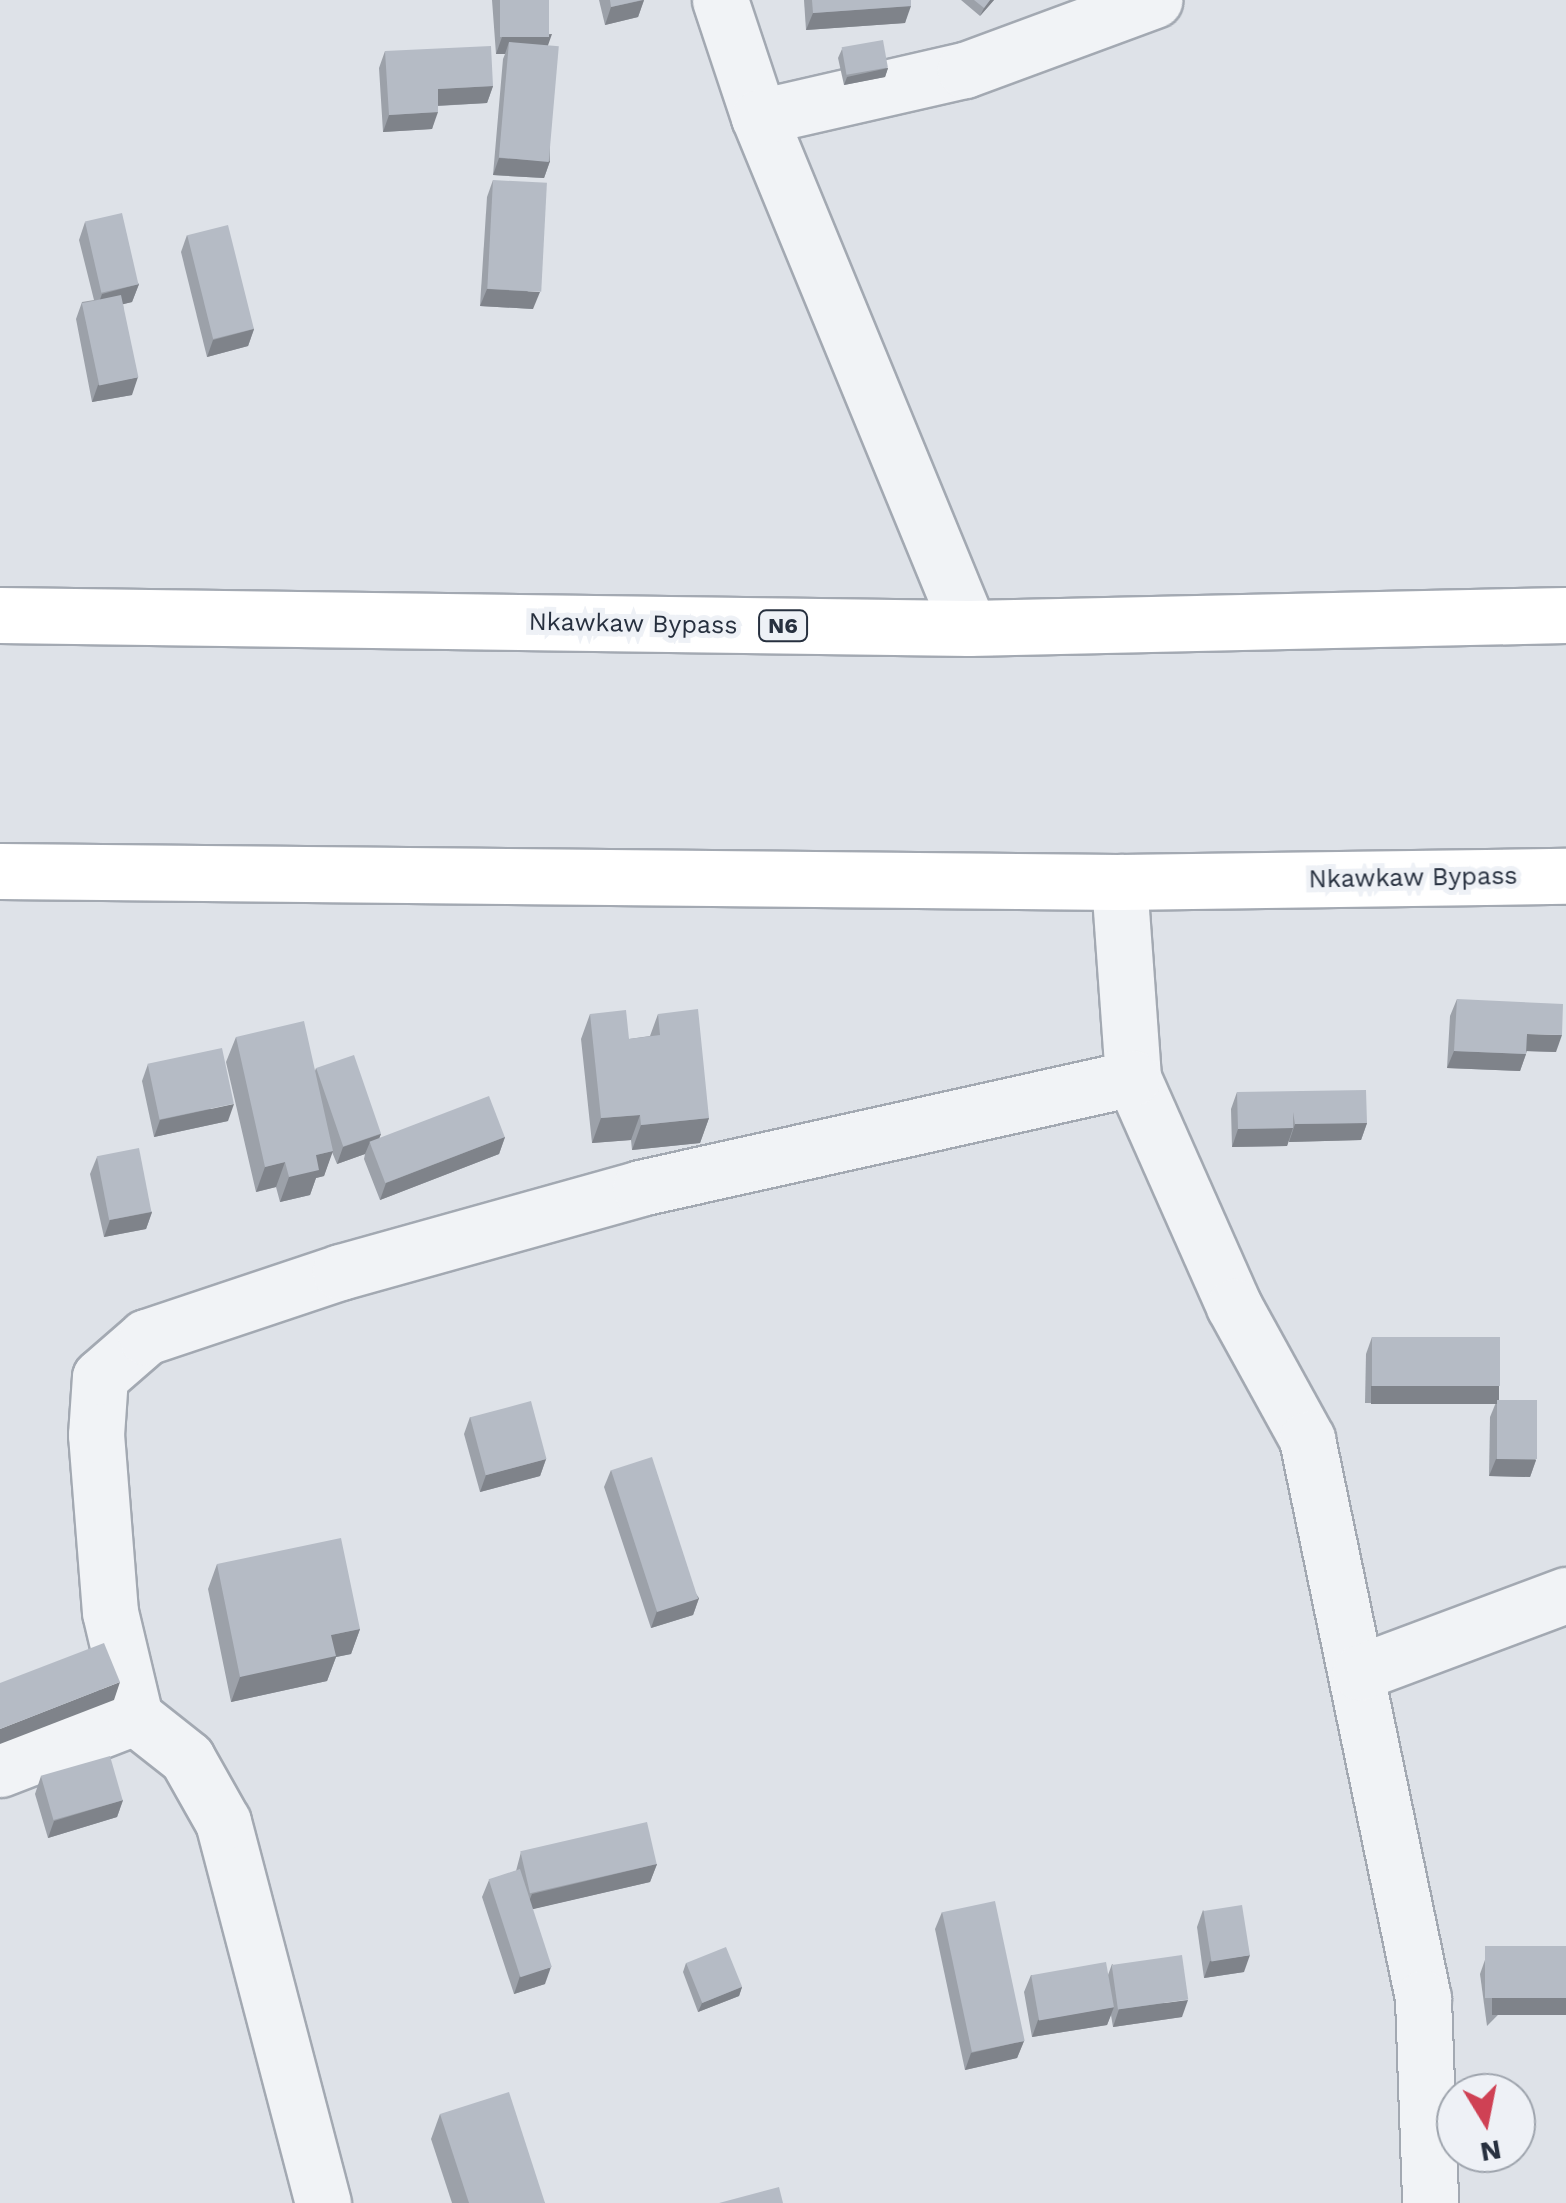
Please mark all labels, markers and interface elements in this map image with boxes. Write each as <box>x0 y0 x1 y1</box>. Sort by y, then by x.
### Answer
street label: Nkawkaw Bypass <box>528 607 738 641</box>
road number: N6 <box>758 609 808 643</box>
street label: Nkawkaw Bypass <box>1308 861 1518 895</box>
north arrow <box>1436 2073 1536 2173</box>
text: N <box>1478 2133 1504 2169</box>

